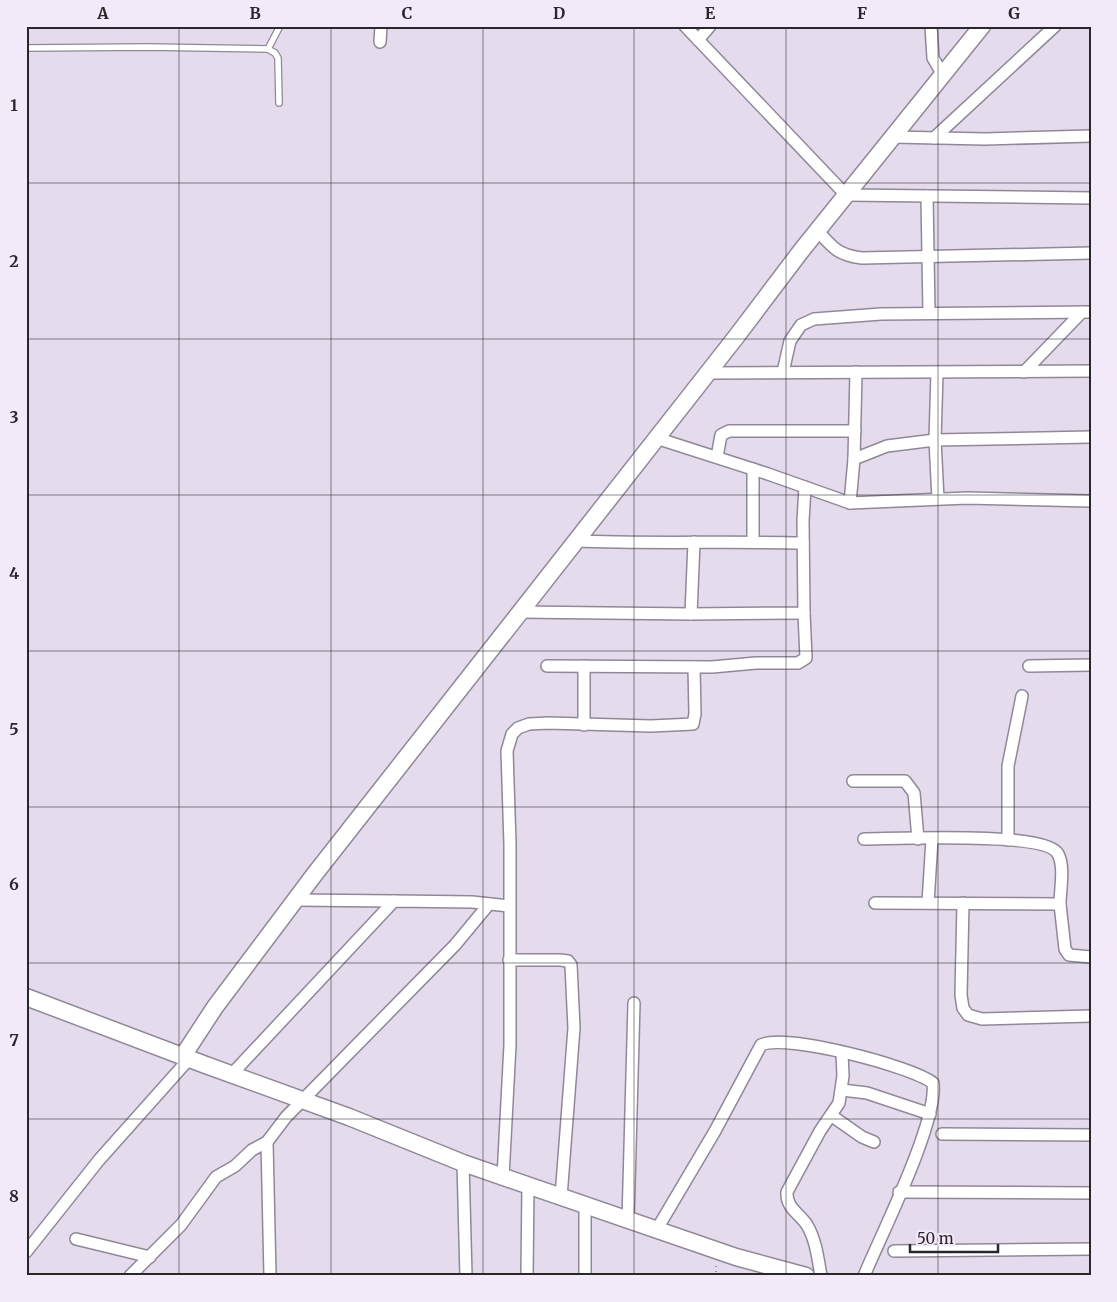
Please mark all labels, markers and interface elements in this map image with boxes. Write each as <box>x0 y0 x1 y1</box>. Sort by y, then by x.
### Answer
text: A <box>96 3 109 23</box>
text: B <box>249 3 261 23</box>
text: C <box>402 3 412 23</box>
text: D <box>553 3 565 23</box>
text: E <box>705 3 716 23</box>
text: F <box>857 3 867 23</box>
text: G <box>1008 3 1020 23</box>
text: 1 <box>10 95 18 115</box>
text: 2 <box>9 251 19 271</box>
text: 3 <box>9 407 19 427</box>
text: 4 <box>9 563 19 583</box>
text: 5 <box>9 719 19 739</box>
text: 6 <box>9 874 19 894</box>
text: 7 <box>9 1030 19 1050</box>
text: 8 <box>9 1186 19 1206</box>
scale bar <box>910 1222 997 1254</box>
text: 50 m <box>917 1229 954 1248</box>

